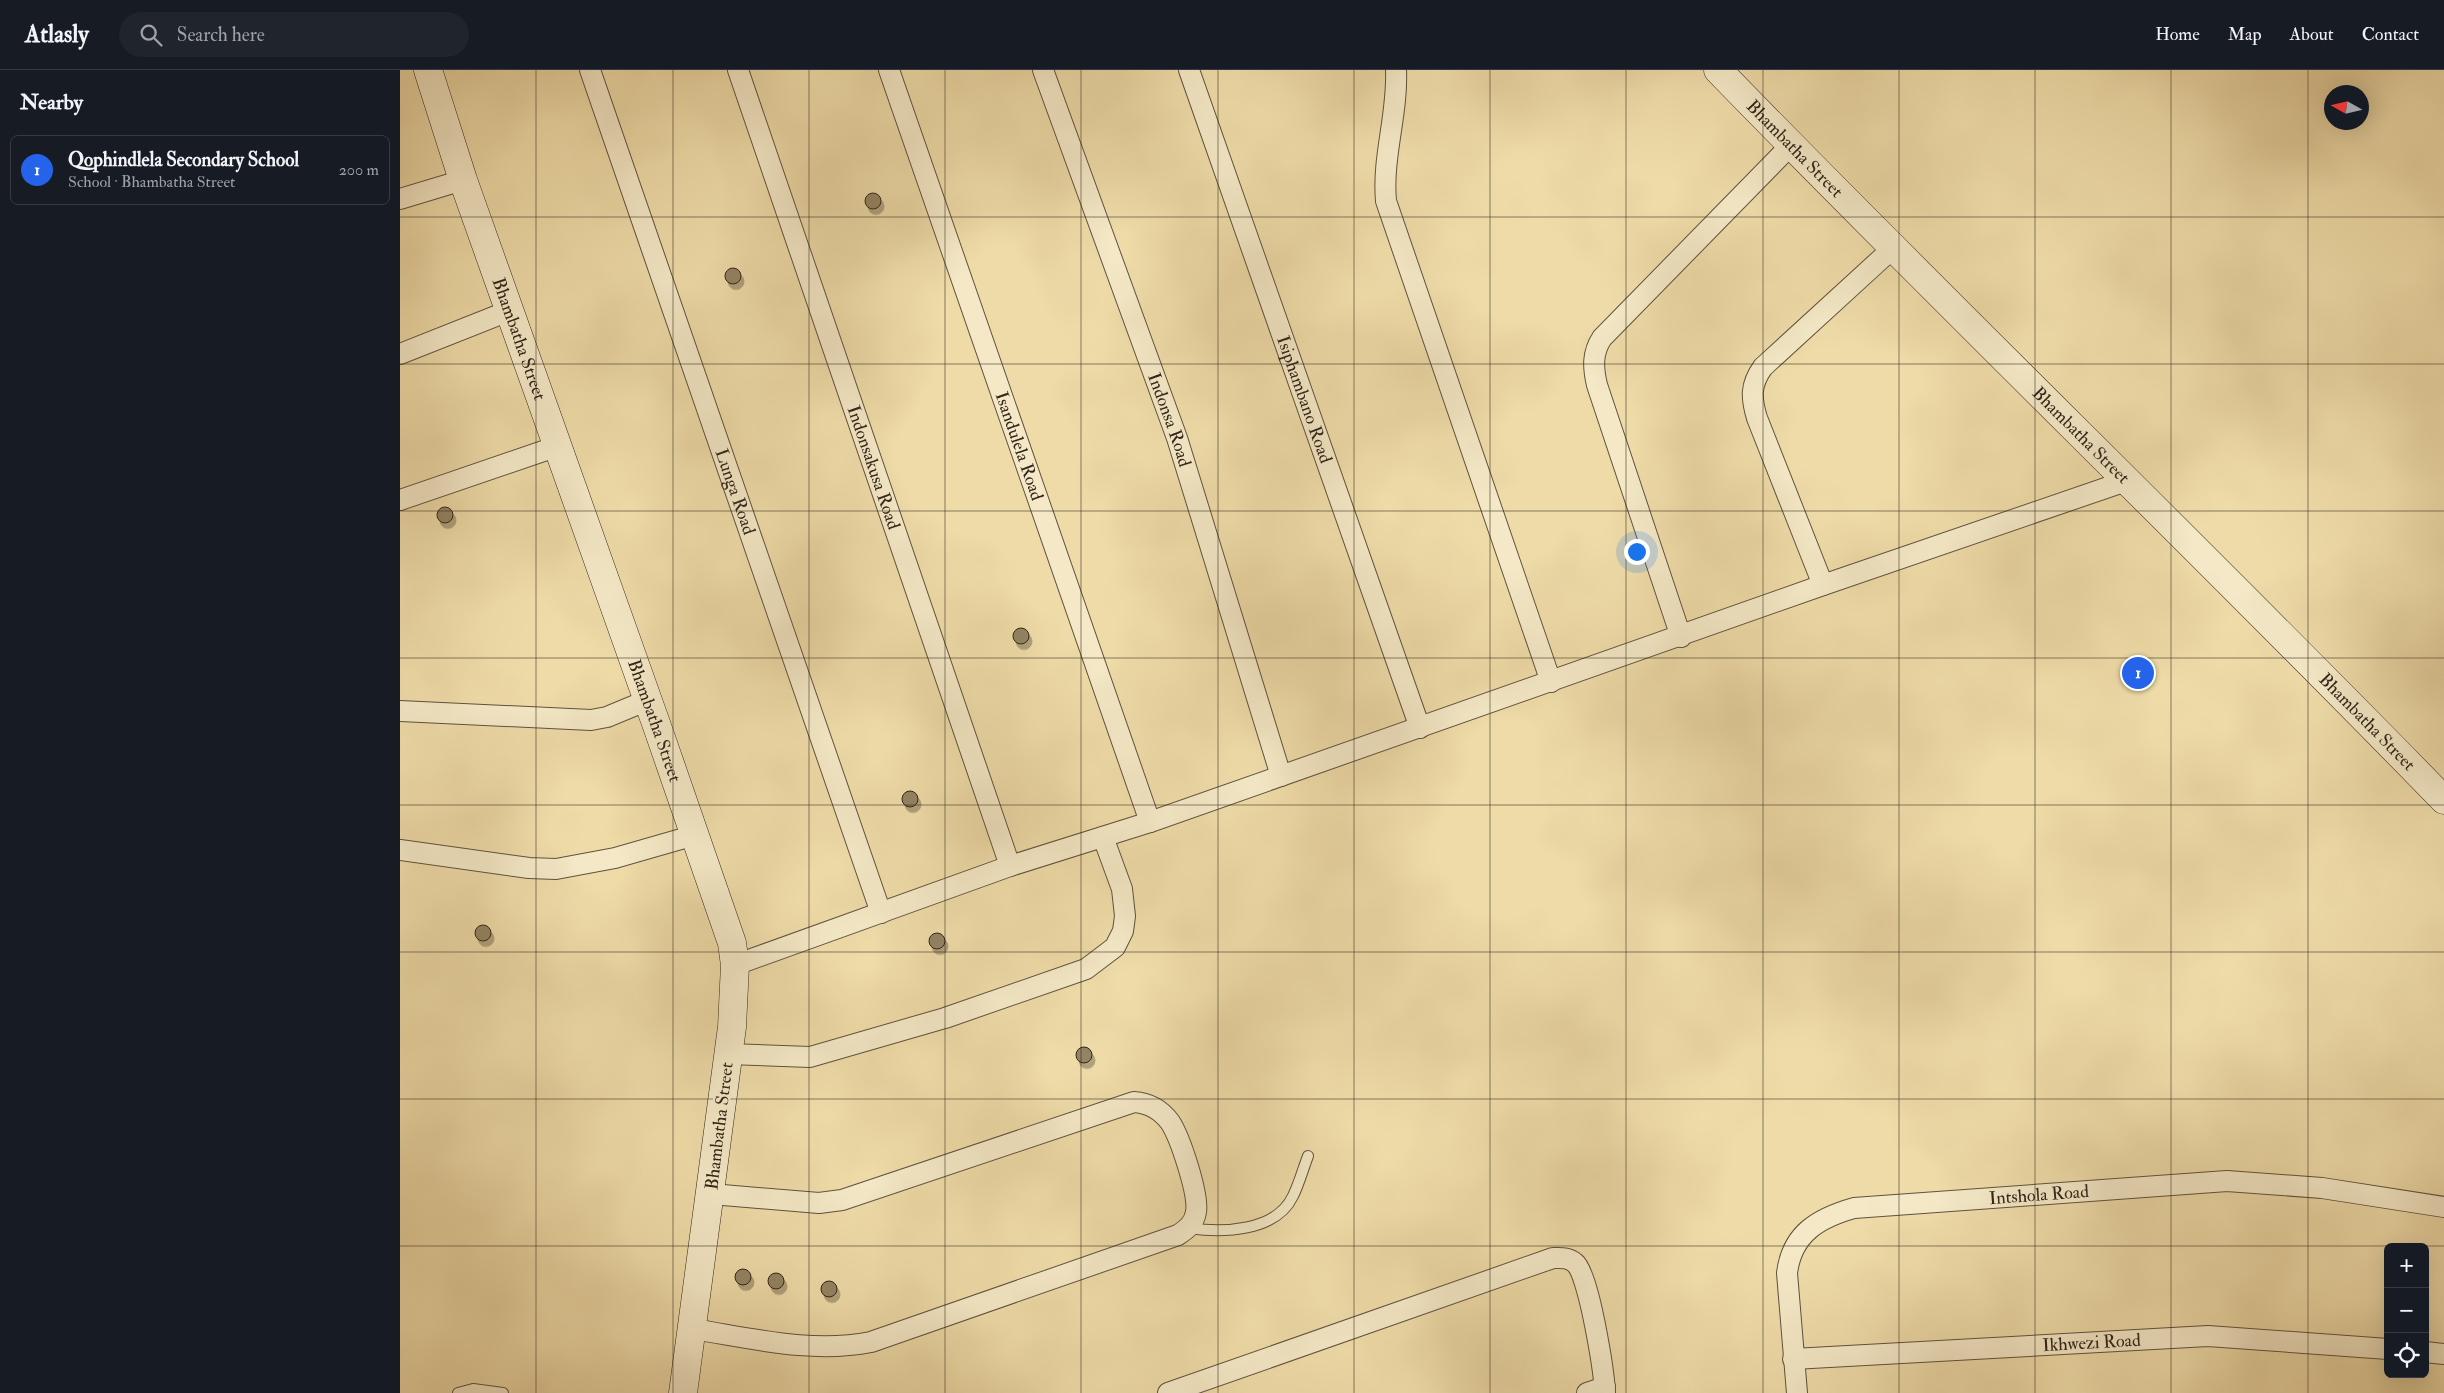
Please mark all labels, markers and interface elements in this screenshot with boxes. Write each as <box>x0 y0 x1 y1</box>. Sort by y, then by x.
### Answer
search box <box>119 12 469 57</box>
text: Atlasly <box>25 19 89 50</box>
icon: search <box>137 21 165 49</box>
text: Search here <box>177 23 265 47</box>
text: Home <box>2155 23 2200 46</box>
text: Map <box>2228 23 2262 46</box>
text: About <box>2290 23 2334 46</box>
text: Contact <box>2362 23 2419 46</box>
north arrow <box>2324 85 2369 130</box>
text: Nearby <box>20 89 83 116</box>
street label: Bhambatha Street <box>1741 95 1848 203</box>
text: Qophindlela Secondary School <box>68 148 299 172</box>
text: 1 <box>34 160 40 180</box>
text: 200 m <box>339 160 379 180</box>
text: School · Bhambatha Street <box>68 172 235 192</box>
street label: Bhambatha Street <box>487 275 551 404</box>
street label: Isiphambano Road <box>1271 333 1337 466</box>
street label: Indonsa Road <box>1142 370 1196 470</box>
street label: Bhambatha Street <box>2027 382 2135 489</box>
street label: Isandulela Road <box>989 389 1049 504</box>
street label: Indonsakusa Road <box>841 402 905 533</box>
street label: Lunga Road <box>710 446 761 538</box>
your location <box>1624 539 1650 565</box>
pin: 1 <box>2122 654 2154 692</box>
street label: Bhambatha Street <box>622 656 687 785</box>
street label: Bhambatha Street <box>2314 668 2420 776</box>
street label: Bhambatha Street <box>700 1061 739 1191</box>
street label: Intshola Road <box>1988 1180 2090 1210</box>
map controls <box>2384 1243 2429 1378</box>
button: + <box>2384 1243 2429 1288</box>
button: − <box>2384 1288 2429 1333</box>
street label: Ikhwezi Road <box>2042 1329 2142 1357</box>
button: locate <box>2384 1333 2429 1378</box>

